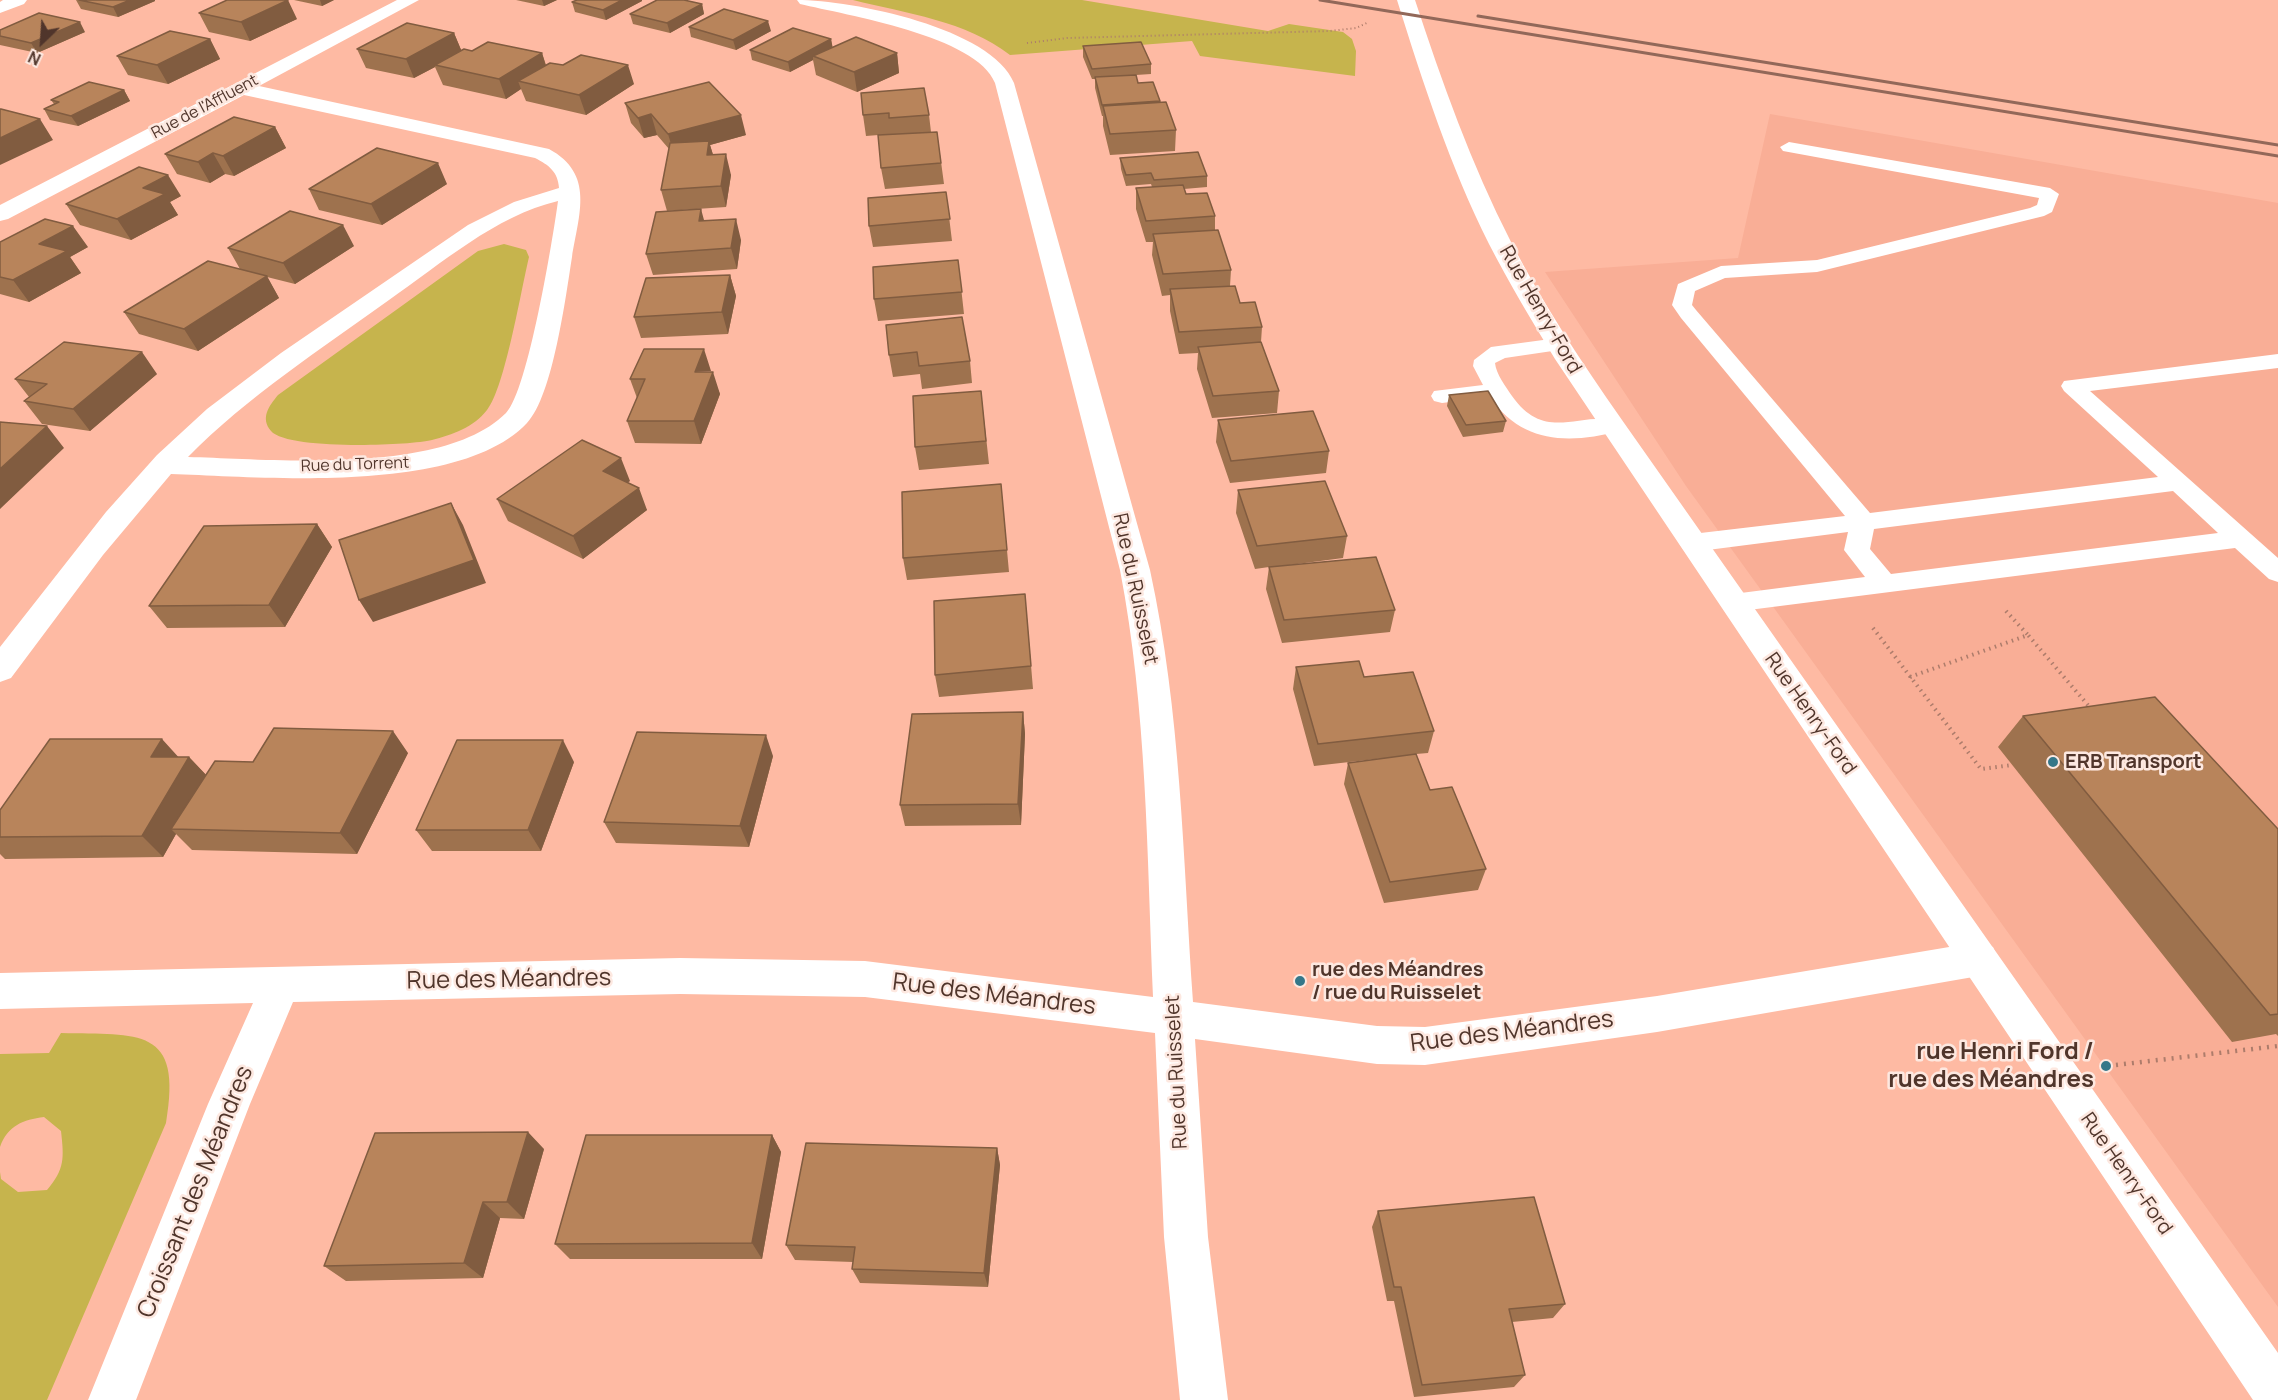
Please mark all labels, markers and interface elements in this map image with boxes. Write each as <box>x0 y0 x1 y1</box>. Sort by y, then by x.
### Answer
north arrow <box>12 12 72 72</box>
text: N <box>25 46 44 71</box>
street label: Rue de l'Affluent <box>148 71 262 143</box>
street label: Rue Henry-Ford <box>1494 242 1586 378</box>
street label: Rue du Torrent <box>300 454 410 476</box>
street label: Rue du Ruisselet <box>1107 511 1163 667</box>
street label: Rue Henry-Ford <box>1759 648 1861 780</box>
place label: ERB Transport <box>2065 750 2202 774</box>
marker: ERB Transport <box>2046 755 2060 769</box>
place label: rue des Méandres / rue du Ruisselet <box>1312 958 1484 1005</box>
street label: Rue des Méandres <box>406 964 612 996</box>
street label: Rue des Méandres <box>891 968 1097 1022</box>
marker: rue des Méandres / rue du Ruisselet <box>1293 974 1307 988</box>
street label: Rue du Ruisselet <box>1161 994 1193 1150</box>
street label: Rue des Méandres <box>1409 1005 1615 1059</box>
place label: rue Henri Ford / rue des Méandres <box>1888 1038 2094 1094</box>
marker: rue Henri Ford / rue des Méandres <box>2099 1059 2113 1073</box>
street label: Croissant des Méandres <box>132 1062 260 1322</box>
street label: Rue Henry-Ford <box>2075 1108 2177 1240</box>

